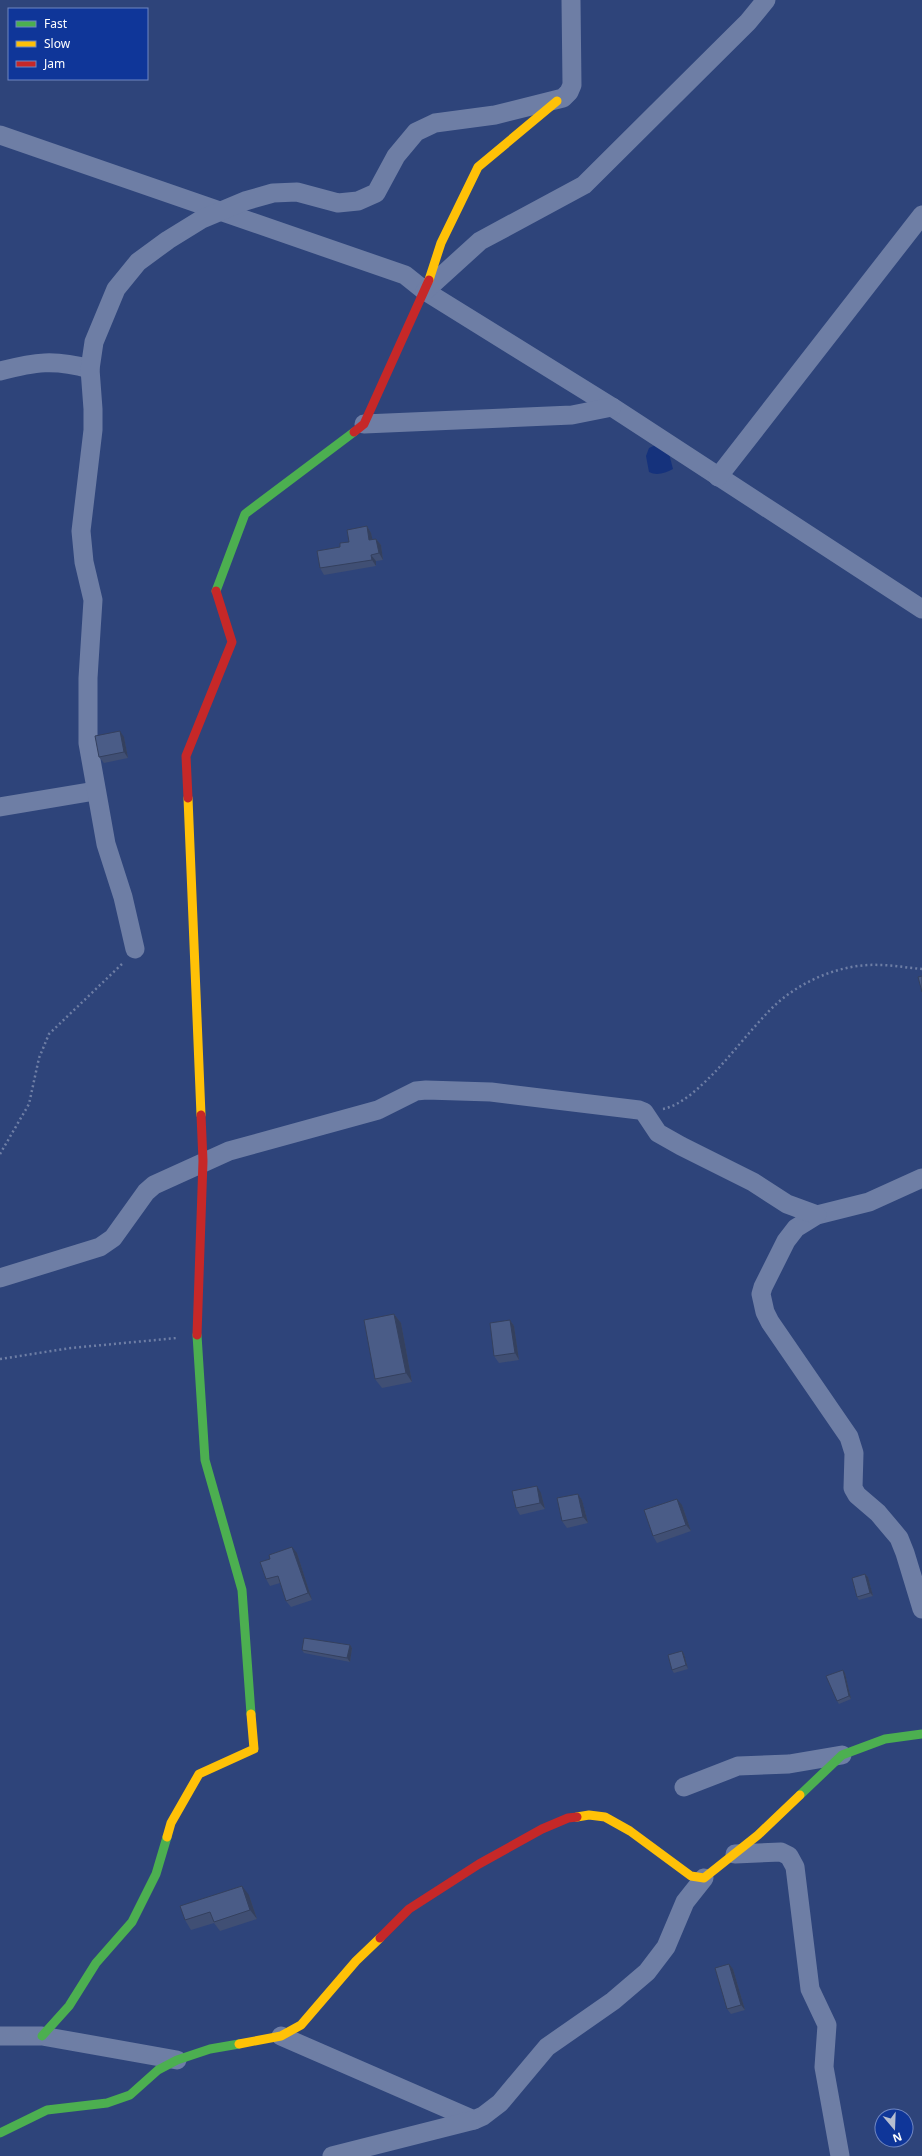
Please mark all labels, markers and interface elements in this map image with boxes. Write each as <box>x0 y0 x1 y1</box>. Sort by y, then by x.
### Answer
legend <box>8 8 148 80</box>
text: Fast <box>44 15 68 32</box>
text: Slow <box>44 35 71 52</box>
text: Jam <box>43 55 65 72</box>
north arrow <box>874 2108 914 2148</box>
text: N <box>891 2129 904 2146</box>

